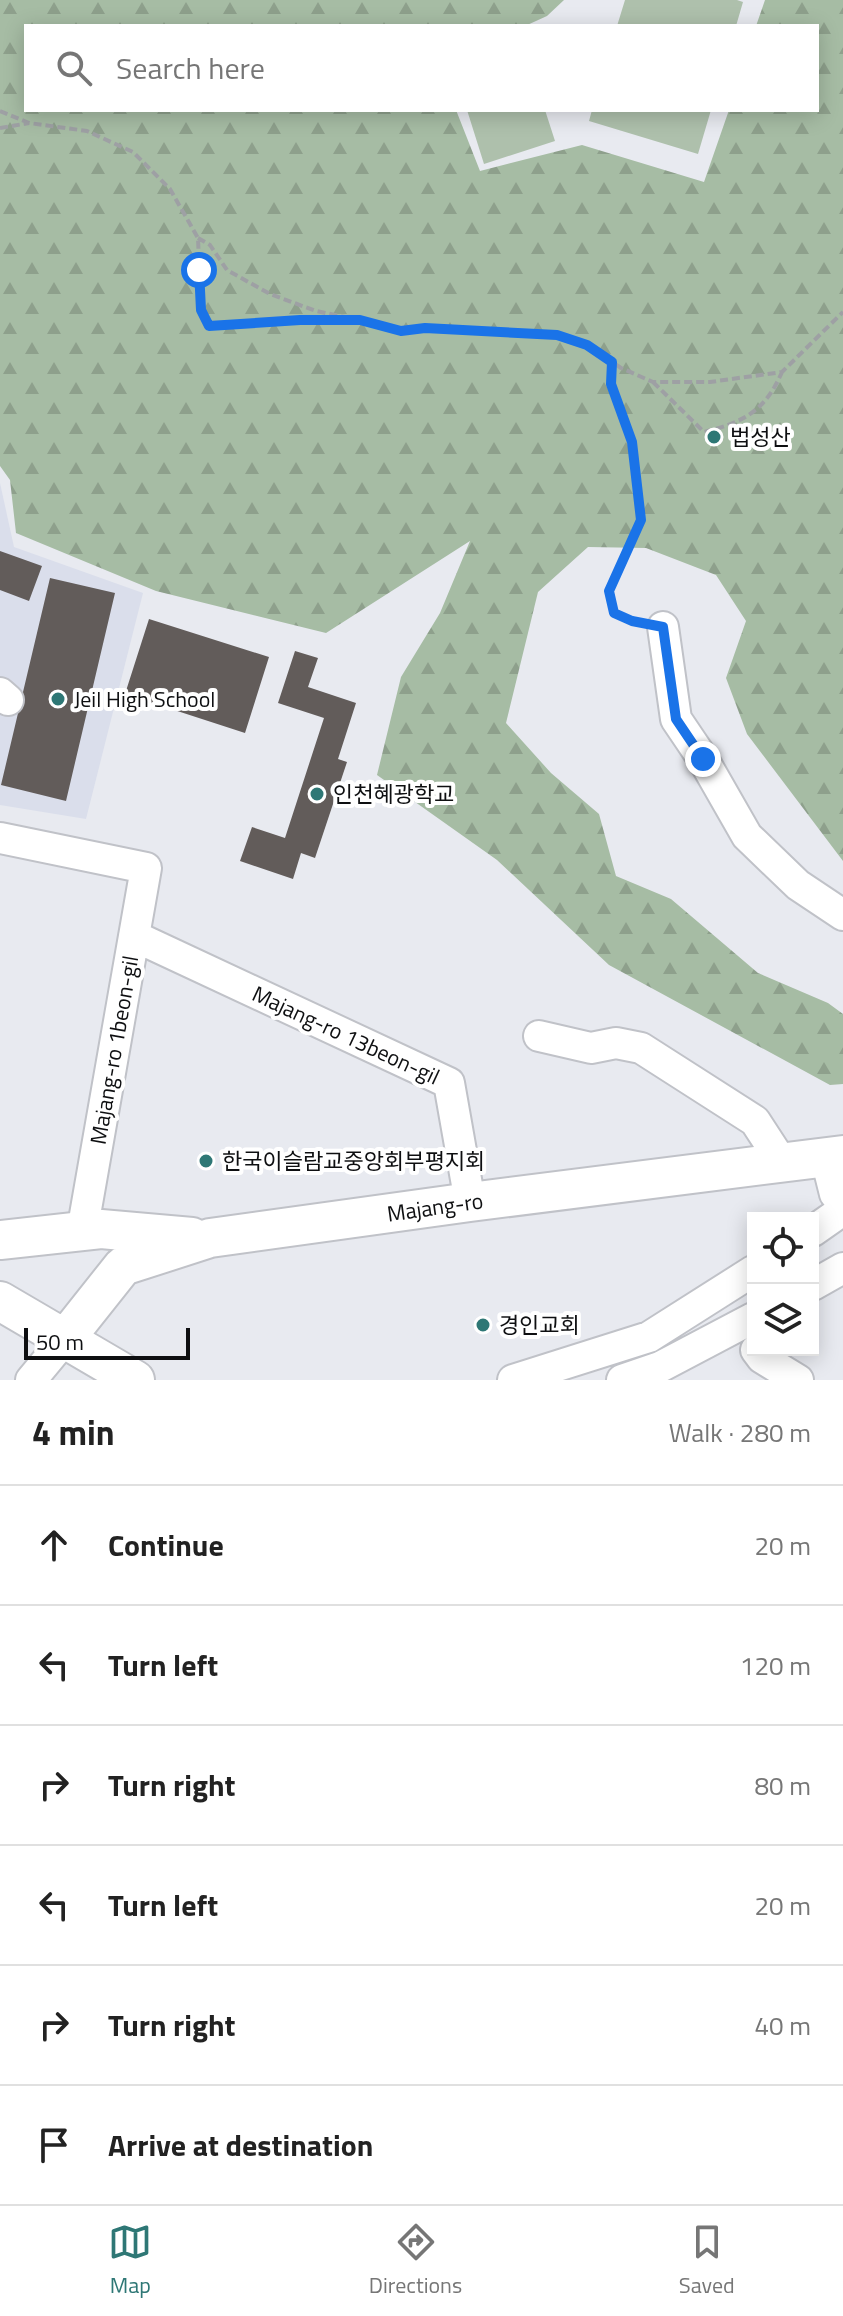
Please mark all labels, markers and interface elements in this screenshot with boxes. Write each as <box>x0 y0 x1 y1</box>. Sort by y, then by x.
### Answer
search box <box>24 24 819 112</box>
text: Search here <box>116 45 265 91</box>
icon: search <box>52 46 96 90</box>
route start <box>181 252 217 288</box>
place label: 법성산 <box>730 420 791 454</box>
marker: 법성산 <box>705 428 723 446</box>
place label: Jeil High School <box>74 682 215 716</box>
marker: Jeil High School <box>49 690 67 708</box>
route end <box>685 741 721 777</box>
place label: 인천혜광학교 <box>333 777 454 811</box>
marker: 인천혜광학교 <box>308 785 326 803</box>
street label: Majang-ro 1beon-gil <box>81 953 147 1147</box>
street label: Majang-ro 13beon-gil <box>247 977 445 1093</box>
place label: 한국이슬람교중앙회부평지회 <box>222 1144 485 1178</box>
marker: 한국이슬람교중앙회부평지회 <box>197 1152 215 1170</box>
street label: Majang-ro <box>385 1183 485 1231</box>
map controls <box>747 1212 819 1356</box>
button: locate <box>747 1212 819 1284</box>
button: layers <box>747 1284 819 1356</box>
place label: 경인교회 <box>499 1308 580 1342</box>
marker: 경인교회 <box>474 1316 492 1334</box>
scale bar <box>24 1324 190 1360</box>
text: 50 m <box>36 1325 84 1359</box>
text: 4 min <box>32 1406 115 1458</box>
text: Walk · 280 m <box>669 1413 811 1452</box>
text: Continue <box>108 1522 224 1568</box>
icon: ahead <box>32 1523 76 1567</box>
text: 20 m <box>754 1526 811 1565</box>
text: Turn left <box>108 1642 218 1688</box>
icon: left <box>32 1643 76 1687</box>
text: 120 m <box>740 1646 811 1685</box>
text: Turn right <box>108 1762 236 1808</box>
icon: right <box>32 1763 76 1807</box>
text: 80 m <box>754 1766 811 1805</box>
text: Turn left <box>108 1882 218 1928</box>
icon: left <box>32 1883 76 1927</box>
text: 20 m <box>754 1886 811 1925</box>
text: Turn right <box>108 2002 236 2048</box>
icon: right <box>32 2003 76 2047</box>
text: 40 m <box>754 2006 811 2045</box>
text: Arrive at destination <box>108 2122 373 2168</box>
icon: arrive <box>32 2123 76 2167</box>
tab: Map <box>108 2220 152 2302</box>
tab: Directions <box>369 2220 462 2302</box>
tab: Saved <box>679 2220 735 2302</box>

